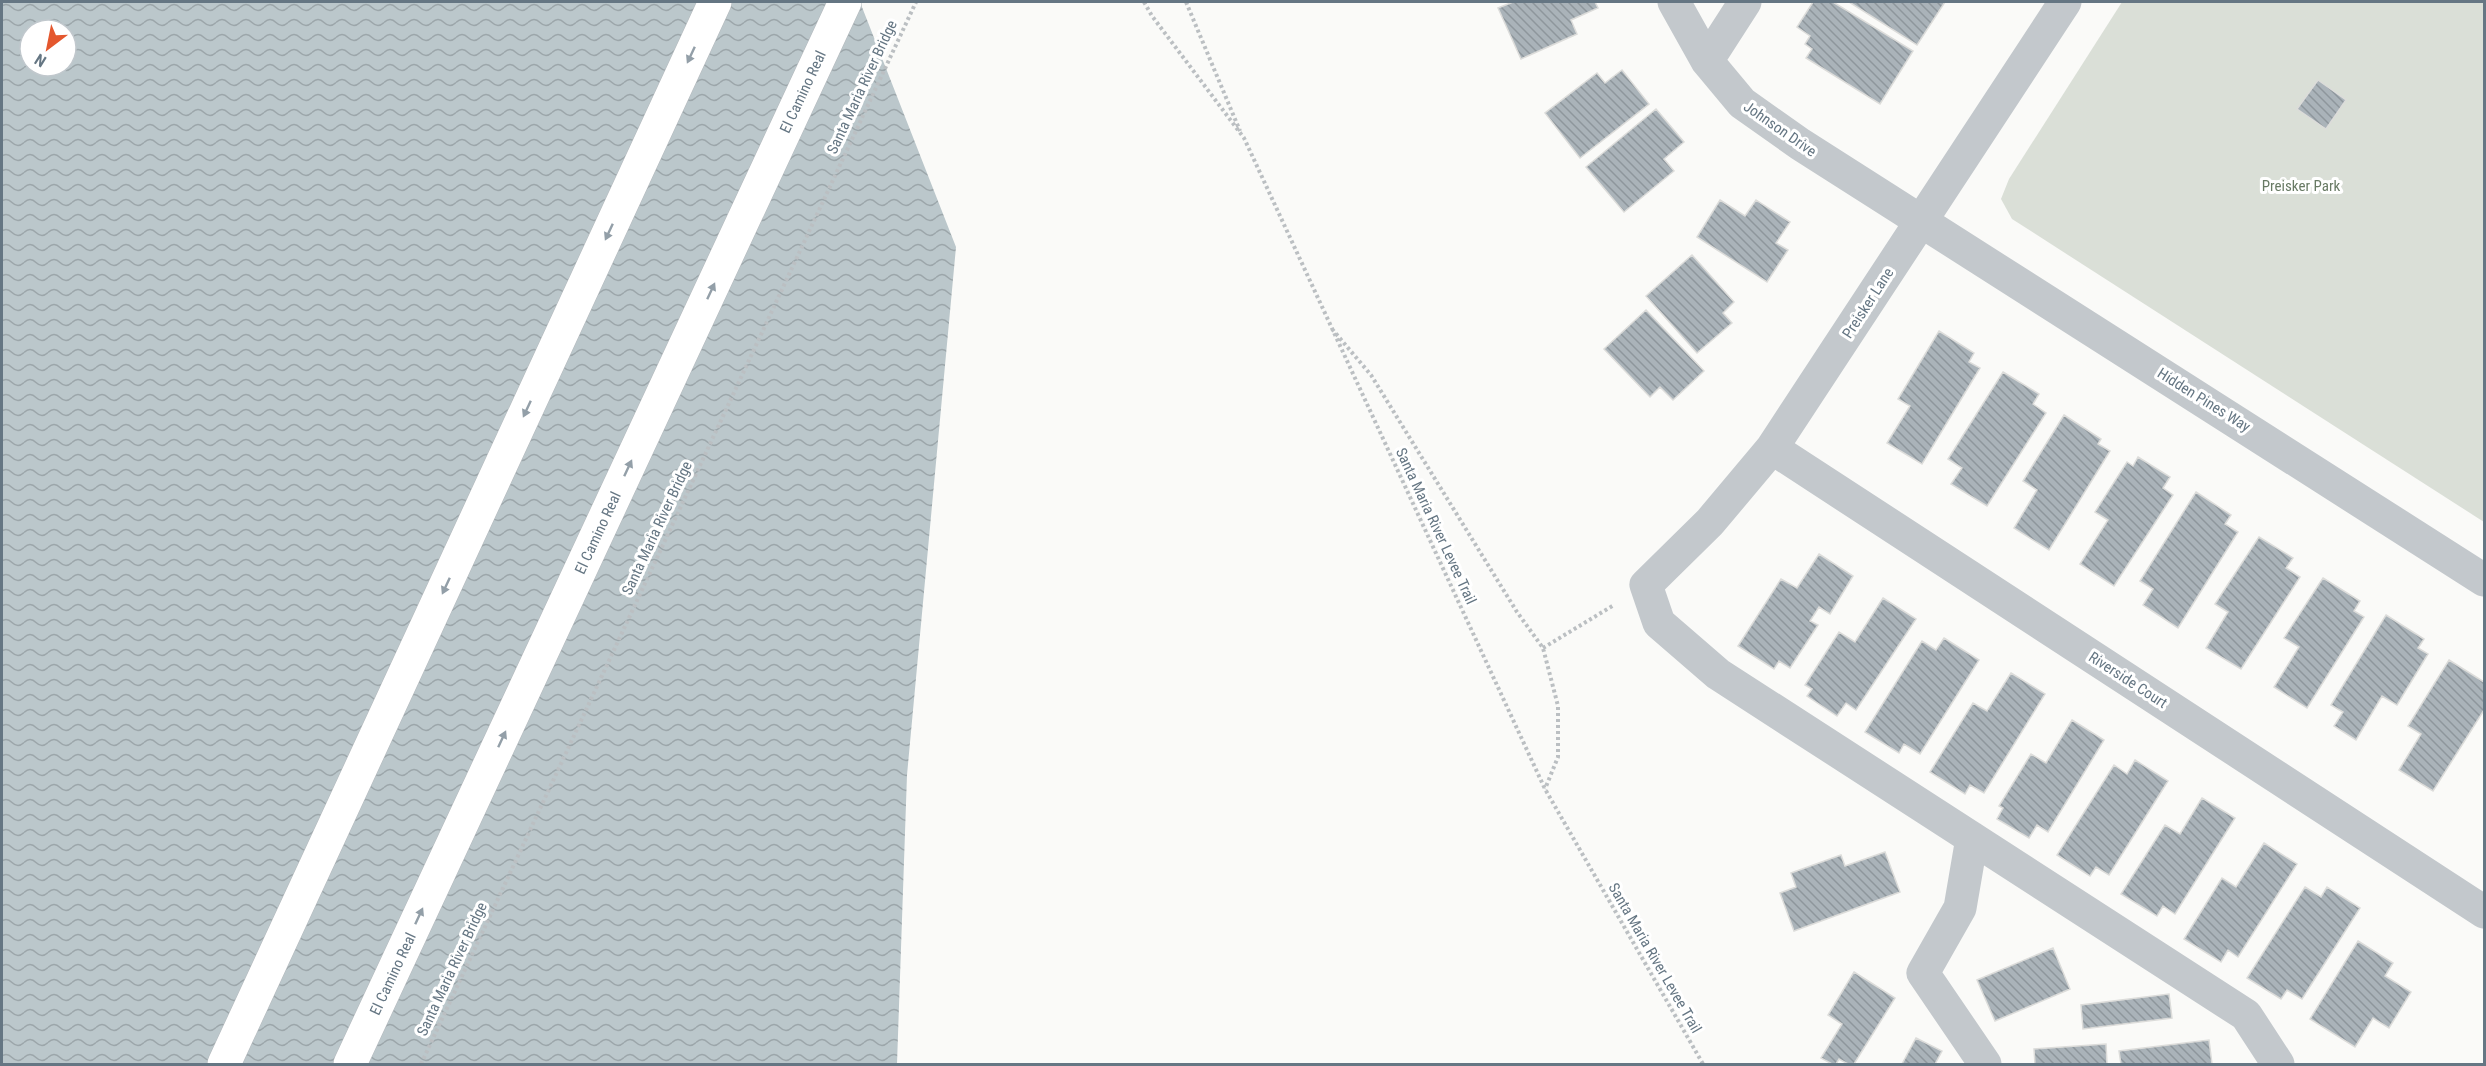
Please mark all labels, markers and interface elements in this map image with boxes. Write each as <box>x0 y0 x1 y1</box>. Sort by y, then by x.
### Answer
street label: Santa Maria River Bridge <box>823 17 901 157</box>
north arrow <box>18 18 78 78</box>
one-way arrow <box>686 46 696 64</box>
street label: El Camino Real <box>776 48 830 136</box>
text: N <box>31 50 50 71</box>
street label: Johnson Drive <box>1740 97 1820 161</box>
park label: Preisker Park <box>2262 177 2340 195</box>
one-way arrow <box>605 223 614 240</box>
street label: Preisker Lane <box>1839 264 1897 342</box>
one-way arrow <box>706 282 715 299</box>
street label: Hidden Pines Way <box>2154 364 2254 436</box>
one-way arrow <box>523 400 532 417</box>
street label: Santa Maria River Levee Trail <box>1392 445 1480 607</box>
street label: Santa Maria River Bridge <box>618 458 696 598</box>
one-way arrow <box>624 459 633 476</box>
street label: El Camino Real <box>571 489 625 577</box>
one-way arrow <box>441 577 450 594</box>
street label: Riverside Court <box>2085 648 2171 712</box>
one-way arrow <box>497 731 506 748</box>
street label: Santa Maria River Levee Trail <box>1605 880 1705 1036</box>
street label: Santa Maria River Bridge <box>413 899 491 1039</box>
one-way arrow <box>415 908 424 925</box>
street label: El Camino Real <box>366 930 420 1018</box>

